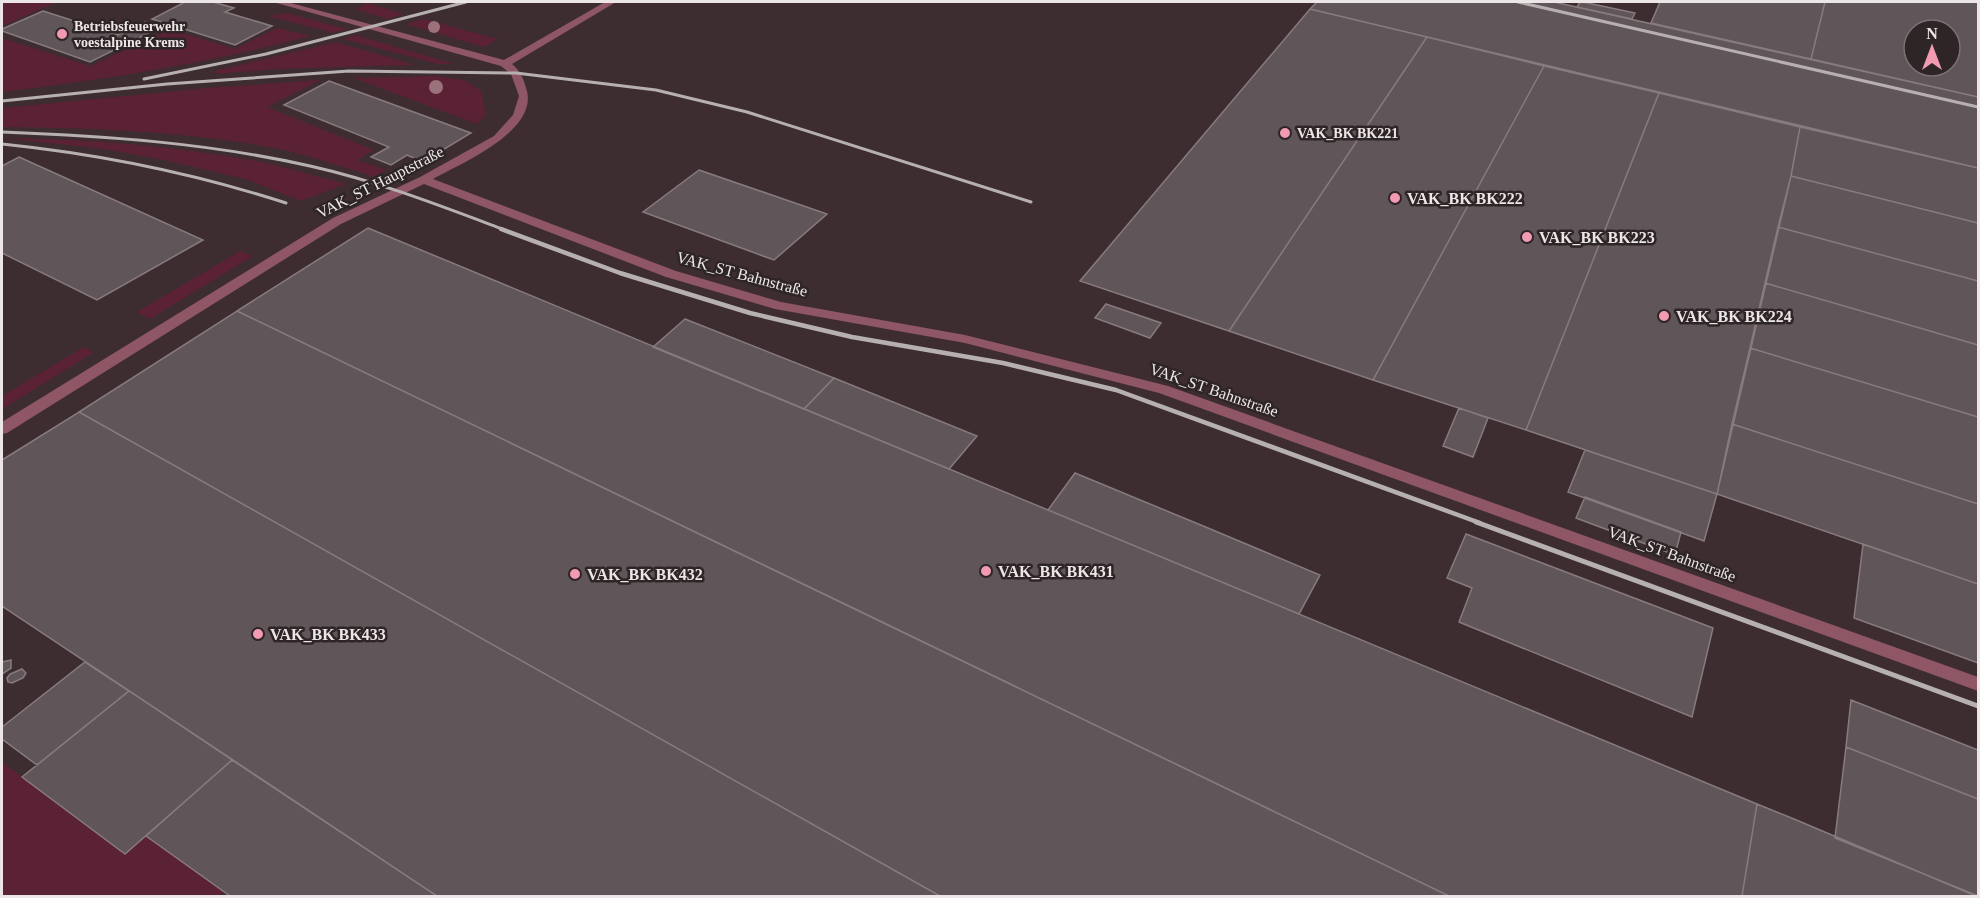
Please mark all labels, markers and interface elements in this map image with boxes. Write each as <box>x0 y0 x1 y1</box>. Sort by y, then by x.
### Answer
north arrow <box>1902 18 1962 78</box>
place label: Betriebsfeuerwehr voestalpine Krems <box>74 19 185 50</box>
text: N <box>1926 25 1938 42</box>
marker: Betriebsfeuerwehr voestalpine Krems <box>55 27 69 41</box>
marker: VAK_BK BK221 <box>1278 126 1292 140</box>
place label: VAK_BK BK221 <box>1297 126 1398 141</box>
street label: VAK_ST Hauptstraße <box>314 143 447 222</box>
place label: VAK_BK BK222 <box>1407 190 1523 207</box>
marker: VAK_BK BK222 <box>1388 191 1402 205</box>
place label: VAK_BK BK223 <box>1539 229 1655 246</box>
marker: VAK_BK BK223 <box>1520 230 1534 244</box>
street label: VAK_ST Bahnstraße <box>675 248 809 300</box>
place label: VAK_BK BK224 <box>1676 308 1792 325</box>
marker: VAK_BK BK224 <box>1657 309 1671 323</box>
street label: VAK_ST Bahnstraße <box>1147 360 1281 420</box>
street label: VAK_ST Bahnstraße <box>1606 523 1738 585</box>
place label: VAK_BK BK431 <box>998 563 1114 580</box>
marker: VAK_BK BK431 <box>979 564 993 578</box>
place label: VAK_BK BK432 <box>587 566 703 583</box>
marker: VAK_BK BK432 <box>568 567 582 581</box>
place label: VAK_BK BK433 <box>270 626 386 643</box>
marker: VAK_BK BK433 <box>251 627 265 641</box>

